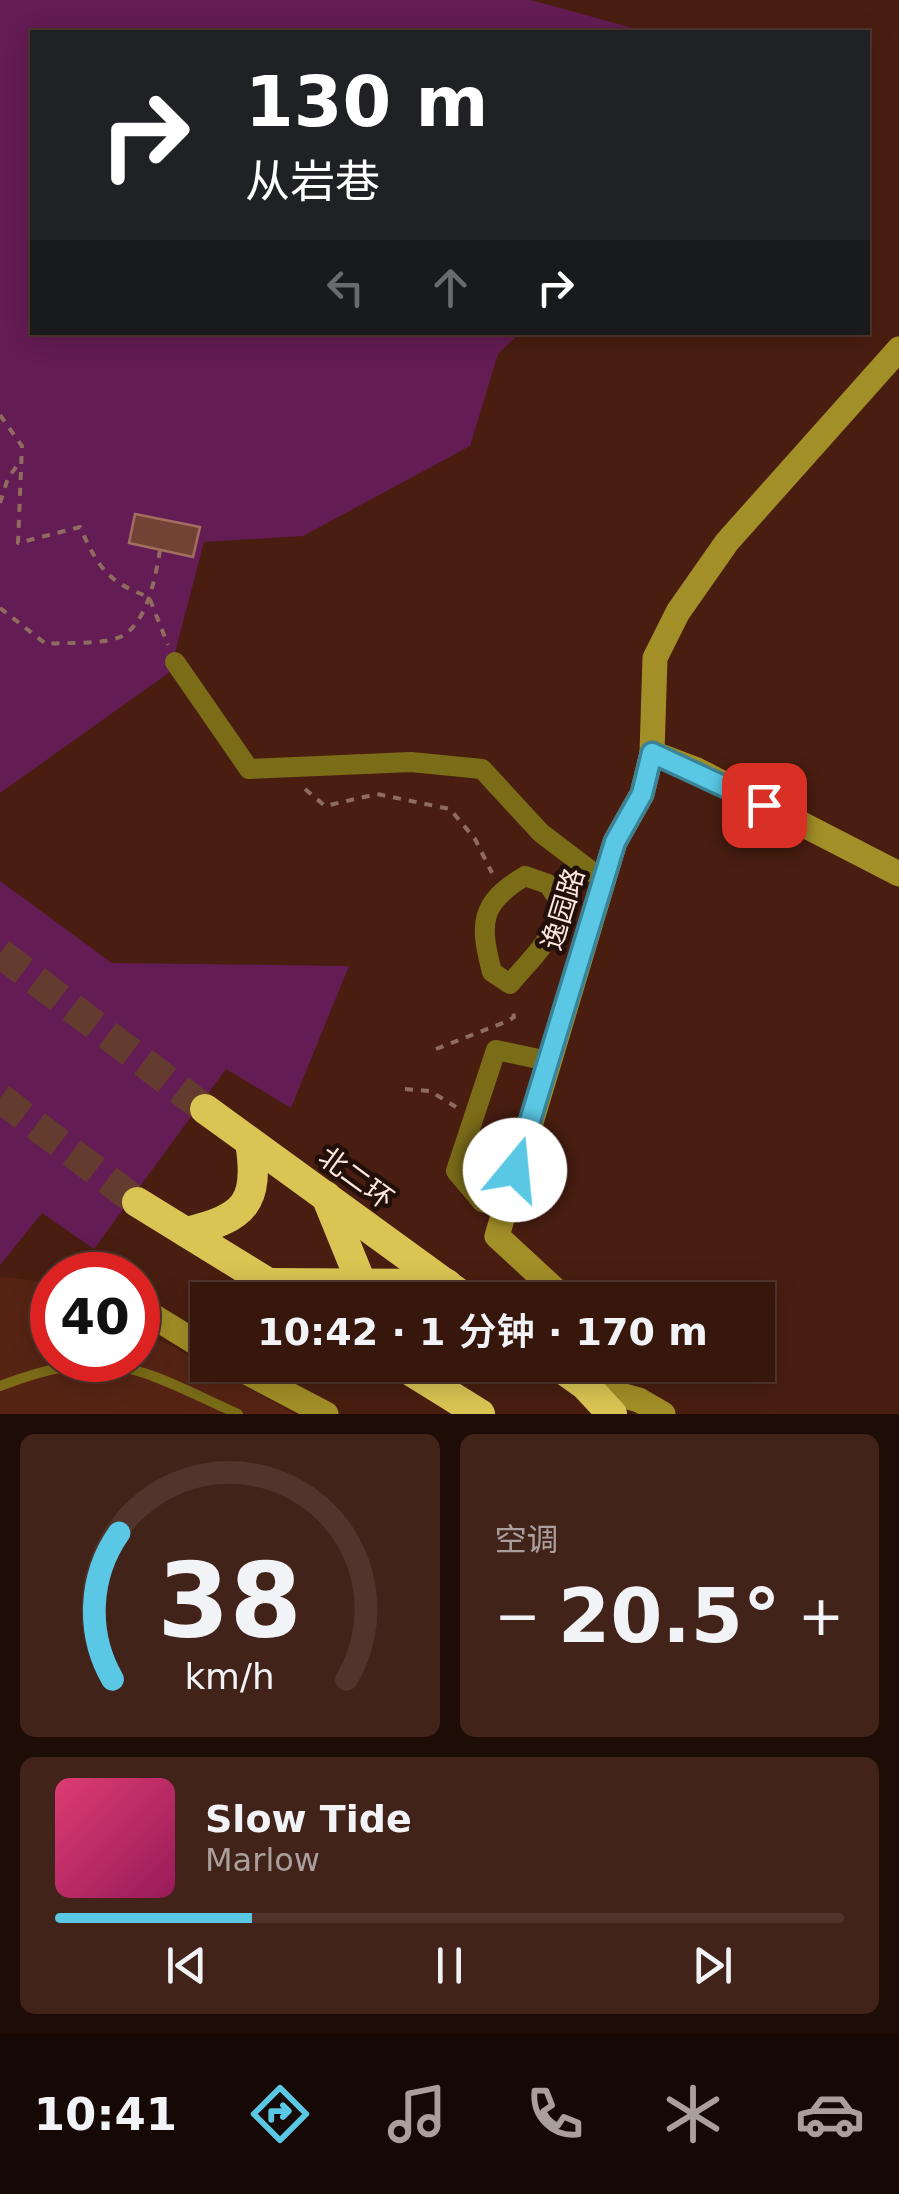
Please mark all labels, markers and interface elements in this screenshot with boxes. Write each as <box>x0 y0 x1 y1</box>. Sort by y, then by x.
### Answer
text: 130 m <box>245 61 488 143</box>
icon: right <box>80 70 210 200</box>
text: 从岩巷 <box>245 155 380 208</box>
icon: left <box>318 260 373 315</box>
icon: ahead <box>423 260 478 315</box>
icon: right <box>528 260 583 315</box>
pin <box>722 763 807 848</box>
icon: arrive <box>737 778 792 833</box>
street label: 逸园路 <box>535 864 591 954</box>
position arrow <box>463 1118 567 1222</box>
street label: 北二环 <box>312 1140 400 1216</box>
speed limit sign: 40 <box>30 1252 160 1382</box>
text: 10:42 · 1 分钟 · 170 m <box>257 1310 708 1354</box>
text: 空调 <box>495 1521 559 1559</box>
text: 38 <box>157 1540 302 1662</box>
text: 20.5° <box>558 1572 781 1660</box>
text: − <box>495 1584 541 1648</box>
text: + <box>798 1584 844 1648</box>
text: km/h <box>185 1656 275 1697</box>
text: Slow Tide <box>205 1797 412 1841</box>
text: Marlow <box>205 1841 320 1879</box>
icon: previous <box>159 1938 214 1993</box>
icon: pause <box>422 1938 477 1993</box>
icon: next <box>685 1938 740 1993</box>
icon: directions <box>245 2079 315 2149</box>
icon: music <box>382 2079 452 2149</box>
icon: phone <box>520 2079 590 2149</box>
icon: climate <box>658 2079 728 2149</box>
icon: car <box>795 2079 865 2149</box>
text: 10:41 <box>34 2088 177 2141</box>

